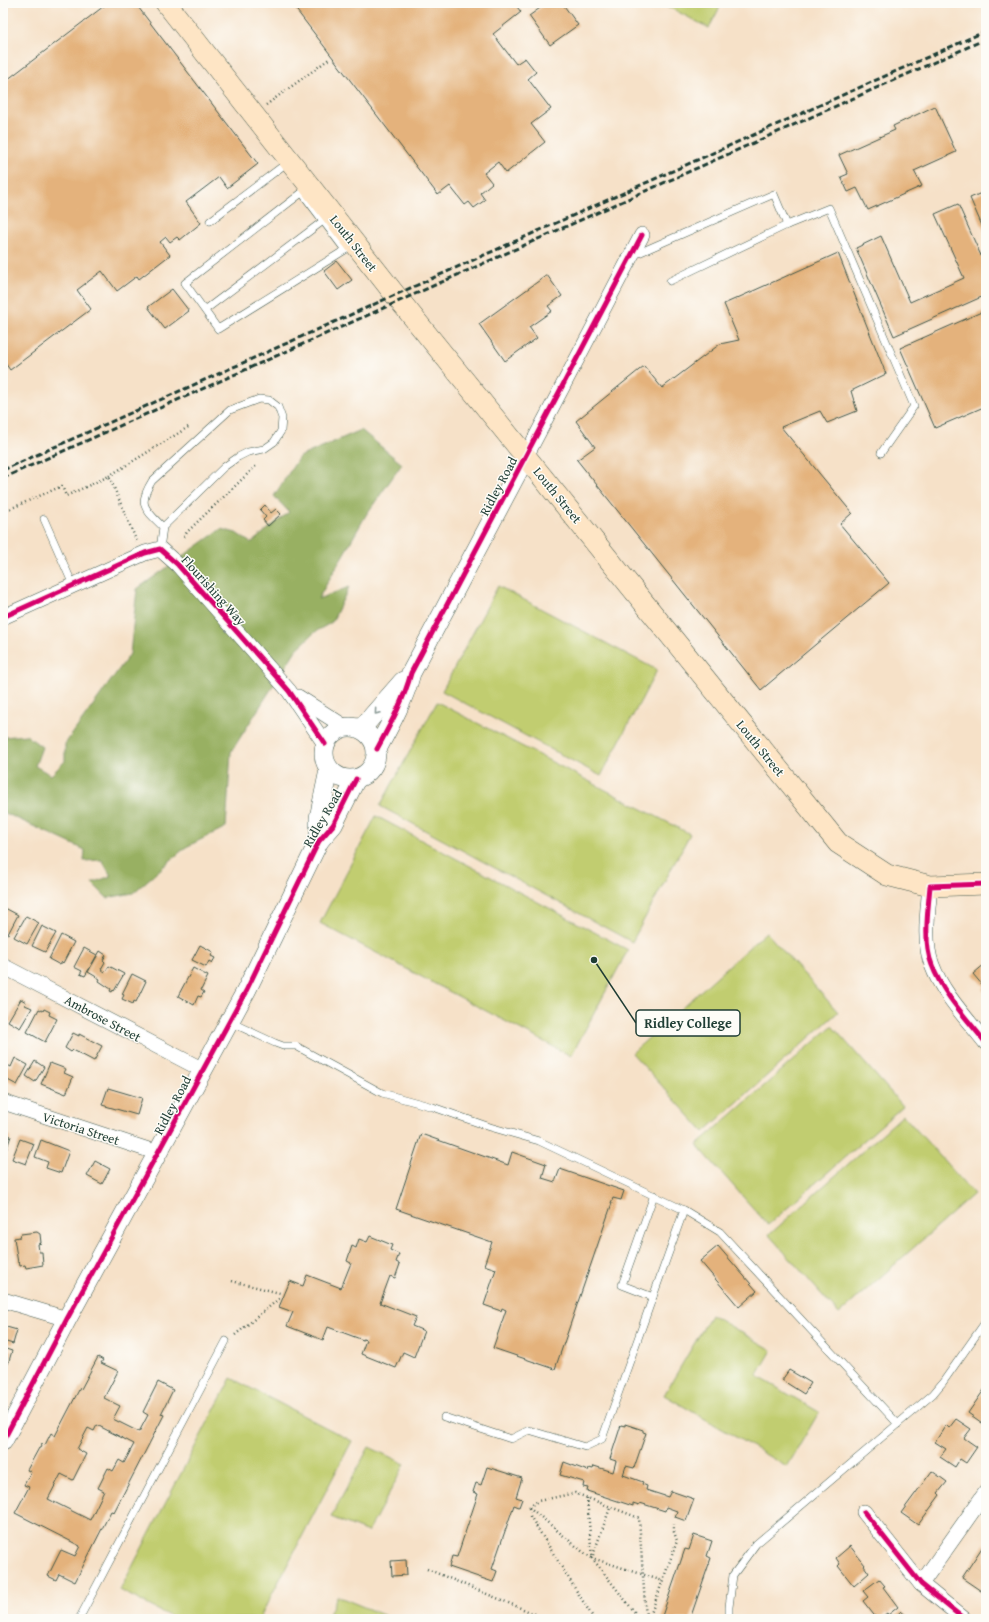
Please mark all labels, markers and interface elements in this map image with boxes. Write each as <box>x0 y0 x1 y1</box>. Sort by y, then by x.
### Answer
street label: Louth Street <box>325 211 382 276</box>
street label: Ridley Road <box>475 453 522 519</box>
street label: Louth Street <box>529 463 587 528</box>
street label: Flourishing Way <box>177 551 251 630</box>
one-way arrow <box>375 707 382 714</box>
street label: Louth Street <box>732 716 790 781</box>
street label: Ridley Road <box>298 786 347 851</box>
street label: Ambrose Street <box>61 990 145 1047</box>
callout: Ridley College <box>636 1010 740 1036</box>
text: Ridley College <box>644 1013 732 1033</box>
street label: Ridley Road <box>149 1072 196 1138</box>
street label: Victoria Street <box>40 1107 122 1150</box>

